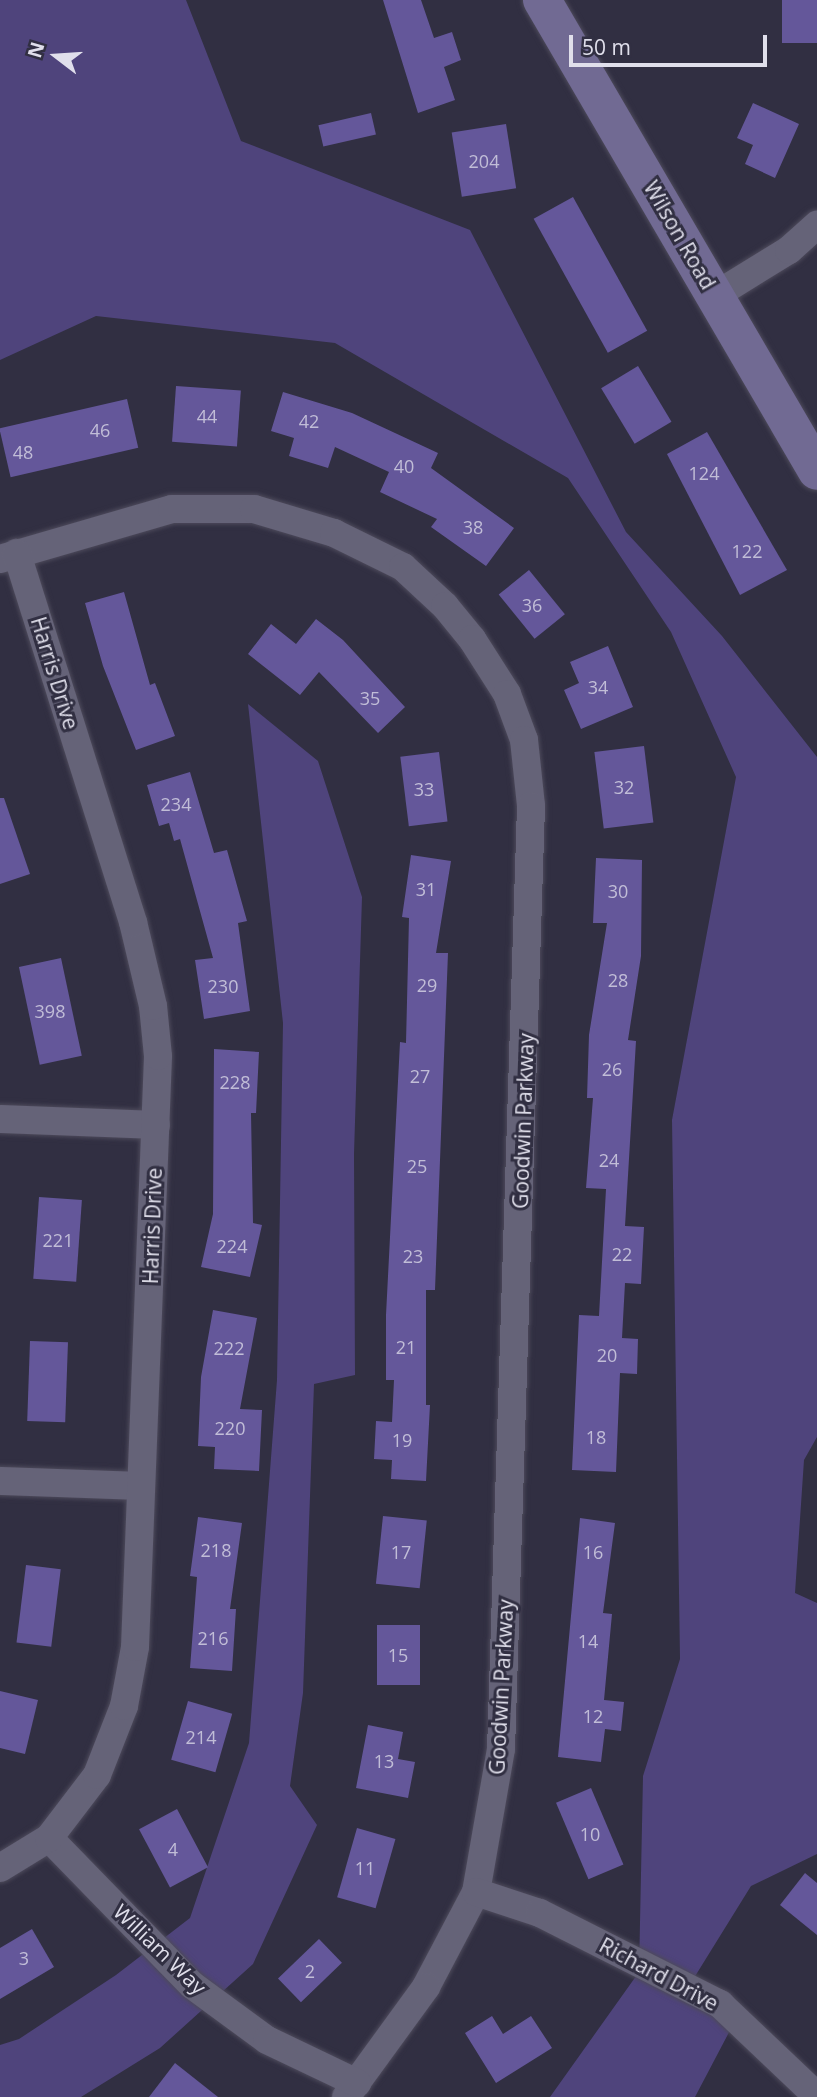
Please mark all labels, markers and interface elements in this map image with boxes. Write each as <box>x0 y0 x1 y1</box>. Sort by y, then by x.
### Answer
north arrow <box>21 21 91 91</box>
scale bar <box>572 21 770 65</box>
text: 50 m <box>582 33 631 61</box>
text: N <box>21 39 51 61</box>
house number: 204 <box>469 150 499 172</box>
street label: Wilson Road <box>639 176 721 294</box>
house number: 44 <box>197 405 217 427</box>
house number: 42 <box>299 410 319 432</box>
house number: 46 <box>90 419 110 441</box>
house number: 48 <box>13 441 33 463</box>
house number: 40 <box>394 455 414 477</box>
house number: 124 <box>689 462 719 484</box>
house number: 38 <box>463 516 483 538</box>
house number: 122 <box>732 540 762 562</box>
house number: 36 <box>522 594 542 616</box>
street label: Harris Drive <box>26 614 84 732</box>
house number: 34 <box>588 676 608 698</box>
house number: 35 <box>360 687 380 709</box>
house number: 32 <box>614 776 634 798</box>
house number: 33 <box>414 778 434 800</box>
house number: 234 <box>161 793 191 815</box>
house number: 31 <box>416 878 436 900</box>
house number: 30 <box>608 880 628 902</box>
house number: 28 <box>608 969 628 991</box>
house number: 29 <box>417 974 437 996</box>
house number: 230 <box>208 975 238 997</box>
house number: 398 <box>35 1000 65 1022</box>
street label: Goodwin Parkway <box>507 1033 539 1209</box>
house number: 26 <box>602 1058 622 1080</box>
house number: 27 <box>410 1065 430 1087</box>
house number: 228 <box>220 1071 250 1093</box>
house number: 24 <box>599 1149 619 1171</box>
house number: 25 <box>407 1155 427 1177</box>
street label: Harris Drive <box>137 1167 167 1285</box>
house number: 221 <box>43 1229 73 1251</box>
house number: 224 <box>217 1235 247 1257</box>
house number: 22 <box>612 1243 632 1265</box>
house number: 23 <box>403 1245 423 1267</box>
house number: 21 <box>396 1336 416 1358</box>
house number: 222 <box>214 1337 244 1359</box>
house number: 20 <box>597 1344 617 1366</box>
house number: 220 <box>215 1417 245 1439</box>
house number: 18 <box>586 1426 606 1448</box>
house number: 19 <box>392 1429 412 1451</box>
house number: 218 <box>201 1539 231 1561</box>
house number: 17 <box>391 1541 411 1563</box>
house number: 16 <box>583 1541 603 1563</box>
street label: Goodwin Parkway <box>484 1599 518 1775</box>
house number: 216 <box>198 1627 228 1649</box>
house number: 14 <box>578 1630 598 1652</box>
house number: 15 <box>388 1644 408 1666</box>
house number: 12 <box>583 1705 603 1727</box>
house number: 214 <box>186 1726 216 1748</box>
house number: 13 <box>374 1750 394 1772</box>
house number: 10 <box>580 1823 600 1845</box>
house number: 4 <box>168 1838 178 1860</box>
house number: 11 <box>355 1857 375 1879</box>
street label: William Way <box>109 1899 211 1999</box>
street label: Richard Drive <box>595 1932 723 2016</box>
house number: 3 <box>19 1947 29 1969</box>
house number: 2 <box>305 1960 315 1982</box>

